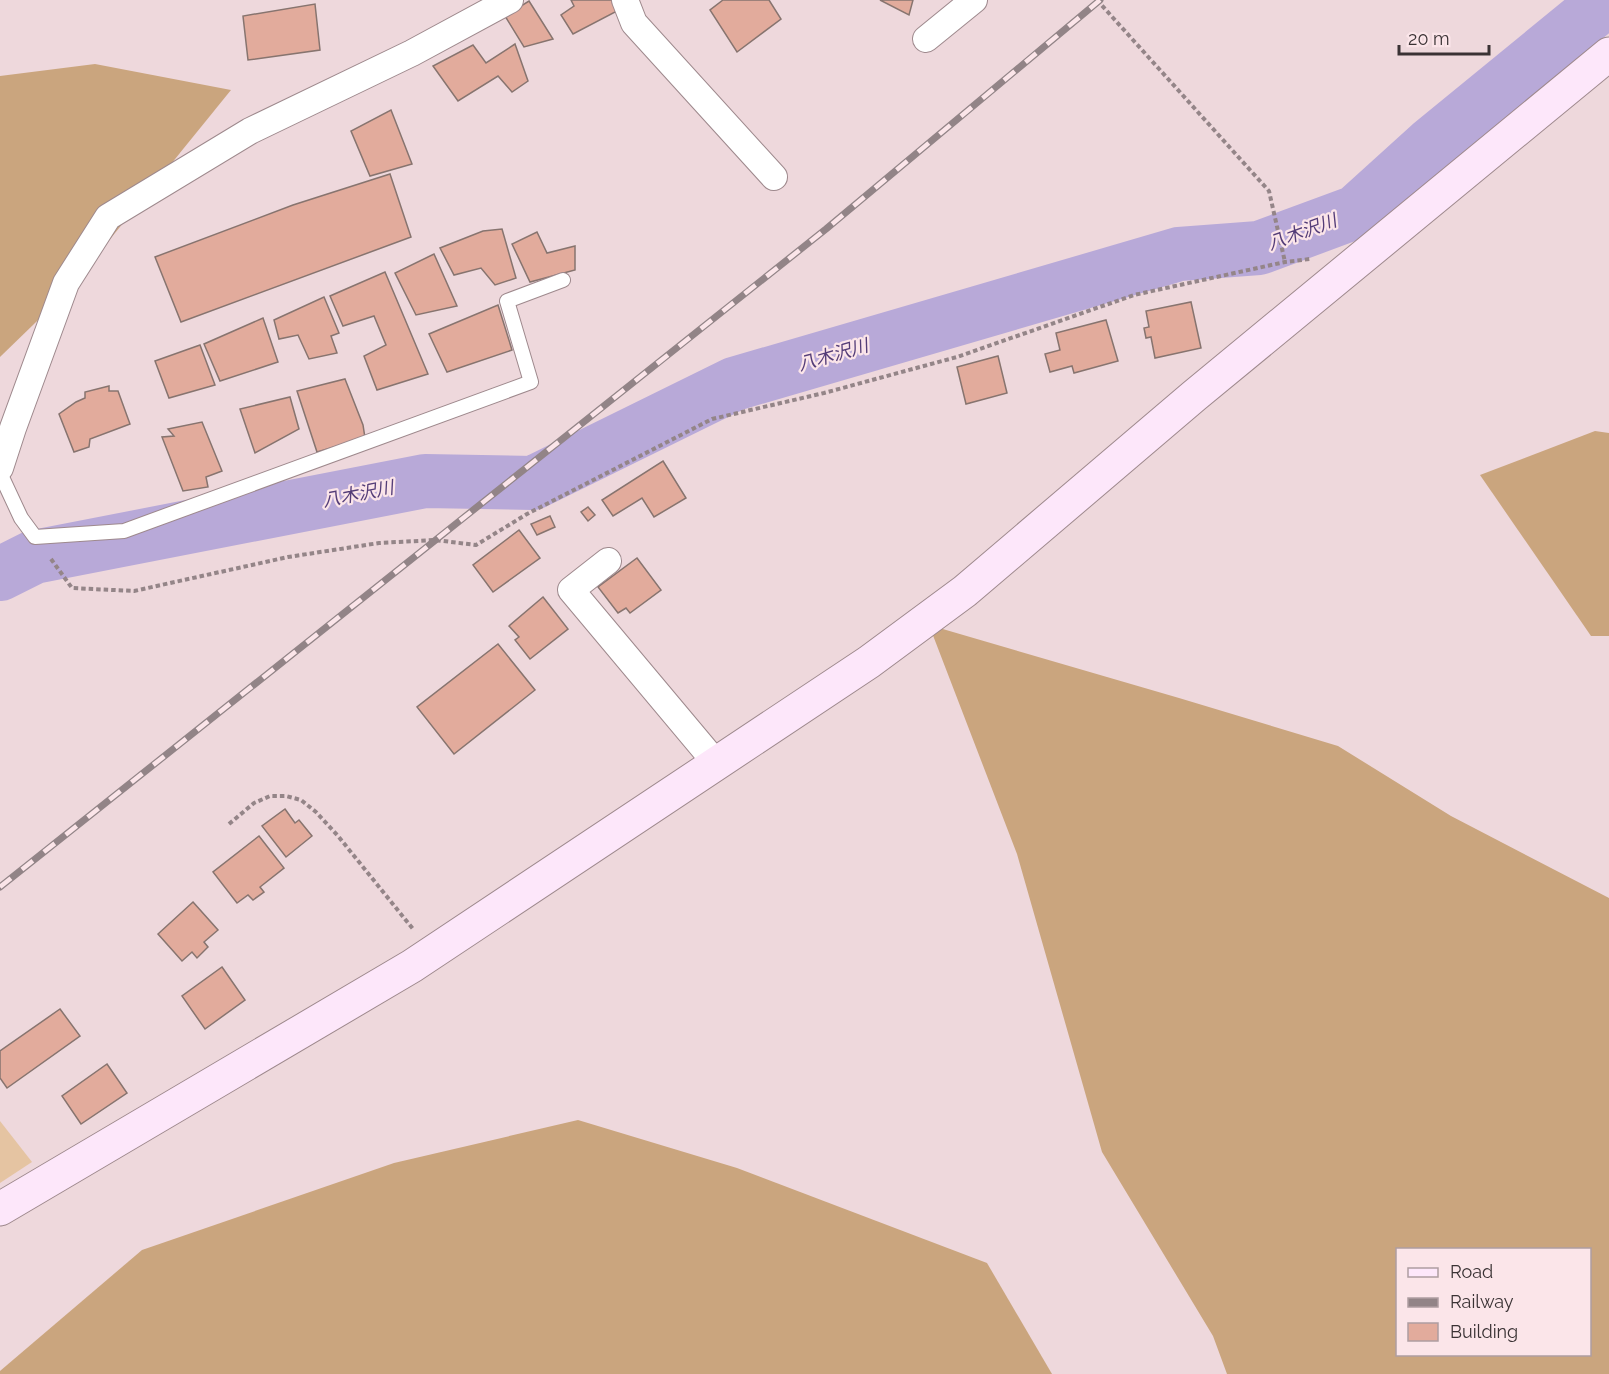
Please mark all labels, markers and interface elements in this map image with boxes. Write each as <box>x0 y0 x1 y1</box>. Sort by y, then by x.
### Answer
scale bar <box>1399 18 1489 56</box>
text: 20 m <box>1408 28 1450 49</box>
water label: 八木沢川 <box>1264 209 1341 254</box>
water label: 八木沢川 <box>795 334 872 375</box>
water label: 八木沢川 <box>321 476 397 511</box>
legend <box>1396 1248 1591 1356</box>
text: Road <box>1450 1261 1493 1282</box>
text: Railway <box>1450 1291 1514 1312</box>
text: Building <box>1450 1321 1518 1342</box>

